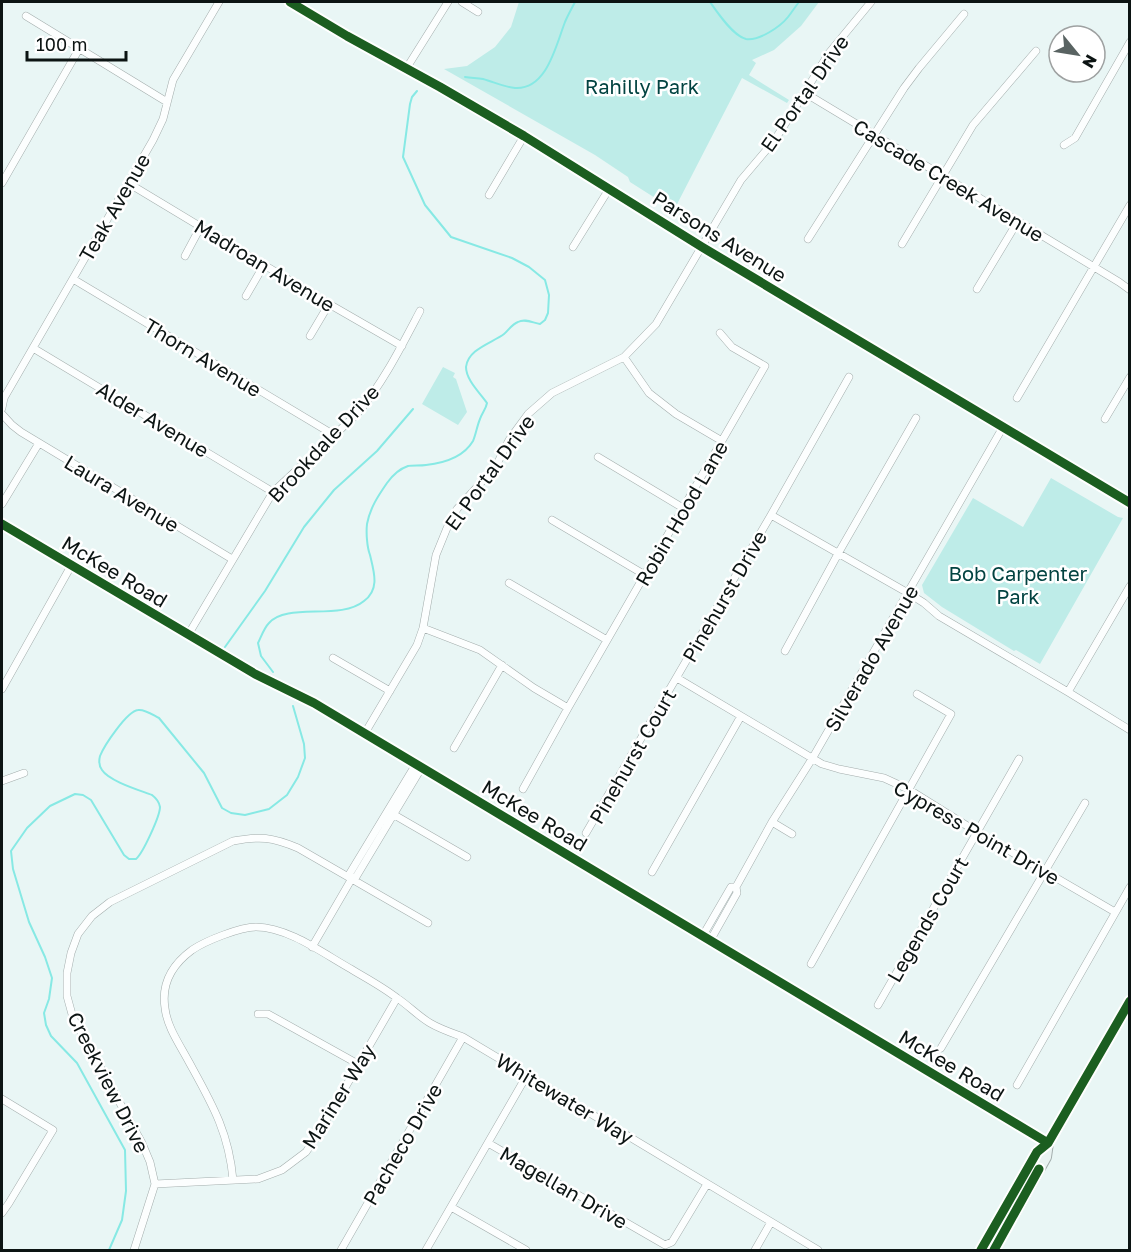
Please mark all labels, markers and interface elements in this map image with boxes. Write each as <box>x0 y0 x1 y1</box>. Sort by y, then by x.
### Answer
scale bar <box>27 24 126 62</box>
north arrow <box>1047 24 1107 84</box>
street label: El Portal Drive <box>755 30 853 156</box>
text: 100 m <box>36 33 87 55</box>
text: N <box>1078 51 1102 72</box>
park label: Rahilly Park <box>585 74 699 98</box>
street label: Cascade Creek Avenue <box>849 114 1049 246</box>
street label: Teak Avenue <box>74 149 154 265</box>
street label: Parsons Avenue <box>649 185 791 287</box>
street label: Madroan Avenue <box>190 214 340 316</box>
street label: Thorn Avenue <box>140 313 266 401</box>
street label: Alder Avenue <box>93 376 213 462</box>
street label: Brookdale Drive <box>262 379 384 507</box>
street label: El Portal Drive <box>439 410 539 534</box>
street label: Robin Hood Lane <box>630 436 732 590</box>
street label: Laura Avenue <box>60 449 184 537</box>
street label: Pinehurst Drive <box>677 526 771 666</box>
street label: McKee Road <box>58 530 172 612</box>
park label: Bob Carpenter Park <box>949 561 1088 608</box>
street label: Silverado Avenue <box>819 580 923 736</box>
street label: Pinehurst Court <box>584 684 680 828</box>
street label: McKee Road <box>478 774 592 856</box>
street label: Cypress Point Drive <box>890 775 1064 889</box>
street label: Legends Court <box>881 852 973 986</box>
street label: Creekview Drive <box>63 1008 155 1156</box>
street label: McKee Road <box>895 1024 1009 1106</box>
street label: Mariner Way <box>296 1039 380 1153</box>
street label: Whitewater Way <box>492 1048 638 1148</box>
street label: Pacheco Drive <box>357 1079 447 1209</box>
street label: Magellan Drive <box>496 1141 632 1233</box>

